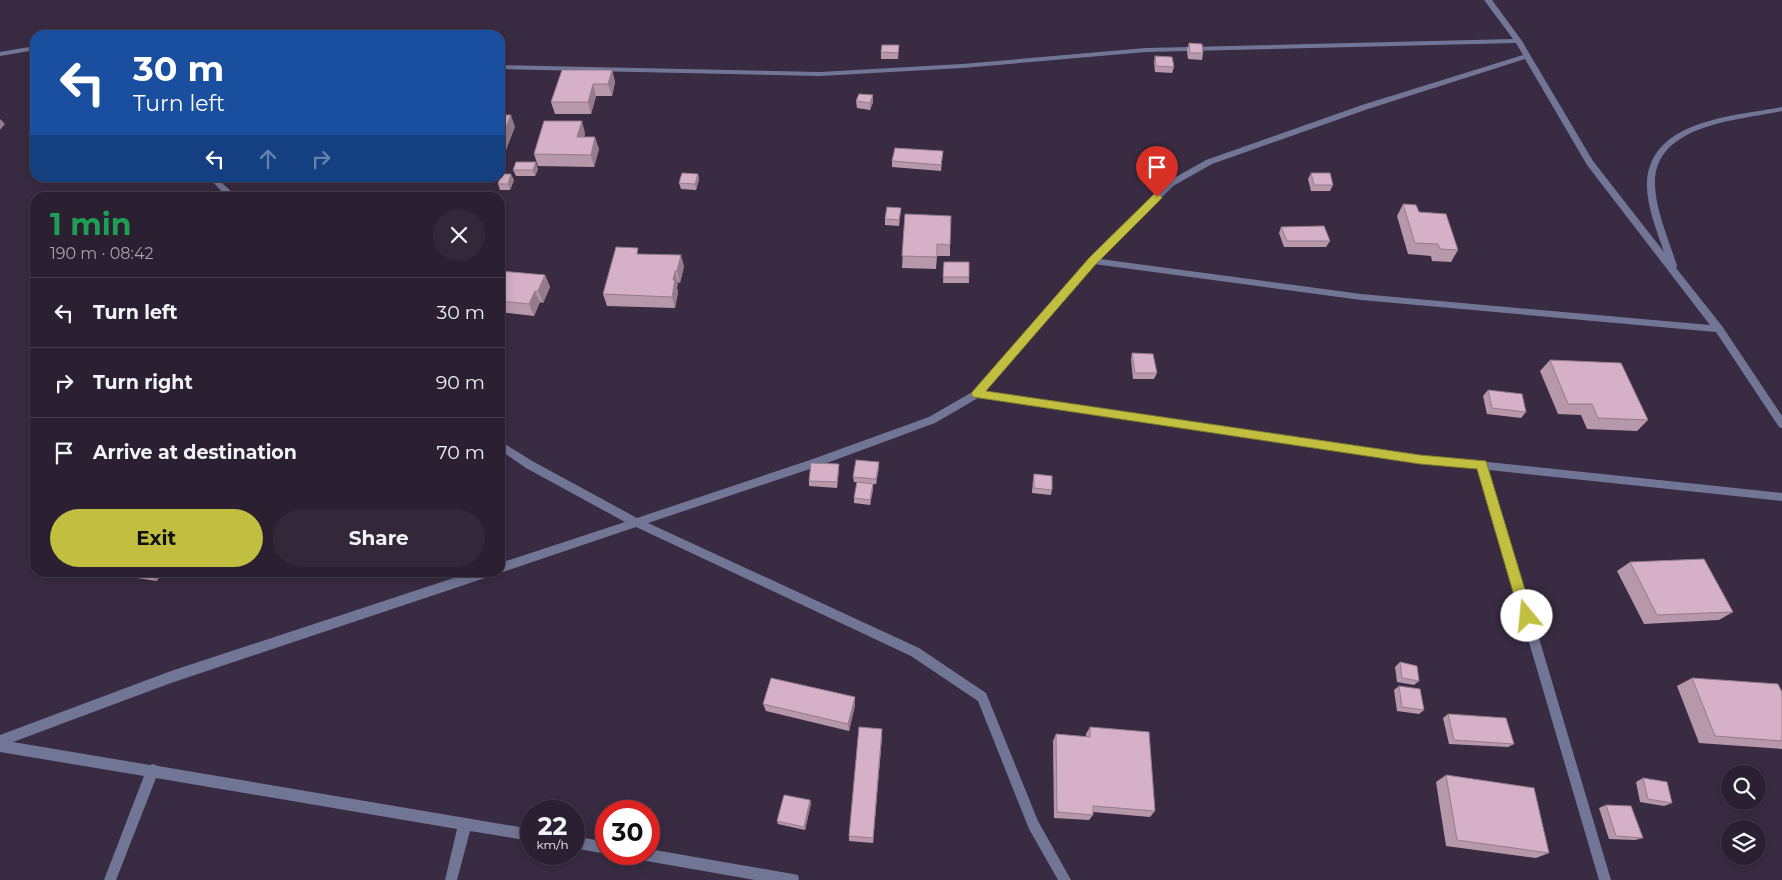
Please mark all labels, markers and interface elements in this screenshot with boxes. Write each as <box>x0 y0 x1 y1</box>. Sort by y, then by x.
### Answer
text: 30 m <box>133 47 224 90</box>
icon: left <box>50 50 115 115</box>
text: Turn left <box>133 90 225 117</box>
icon: left <box>201 145 229 173</box>
icon: ahead <box>254 145 282 173</box>
icon: right <box>307 145 335 173</box>
pin <box>1136 146 1178 197</box>
icon: arrive <box>1143 153 1171 181</box>
text: 1 min <box>50 206 131 243</box>
button: close <box>433 209 485 261</box>
text: 190 m · 08:42 <box>50 244 154 263</box>
icon: left <box>50 299 78 327</box>
text: Turn left <box>93 301 178 324</box>
text: 30 m <box>437 301 485 324</box>
icon: right <box>50 369 78 397</box>
text: Turn right <box>93 371 193 394</box>
text: 90 m <box>436 371 485 394</box>
icon: arrive <box>50 439 78 467</box>
text: Arrive at destination <box>93 441 297 464</box>
text: 70 m <box>436 441 485 464</box>
button: Exit <box>50 509 263 567</box>
button: Share <box>273 509 485 567</box>
position arrow <box>1500 589 1552 641</box>
map controls <box>1721 765 1766 865</box>
button: search <box>1721 765 1766 810</box>
speed limit sign: 30 <box>595 800 660 865</box>
text: 22 <box>538 811 567 841</box>
button: layers <box>1721 820 1766 865</box>
text: km/h <box>536 837 569 852</box>

